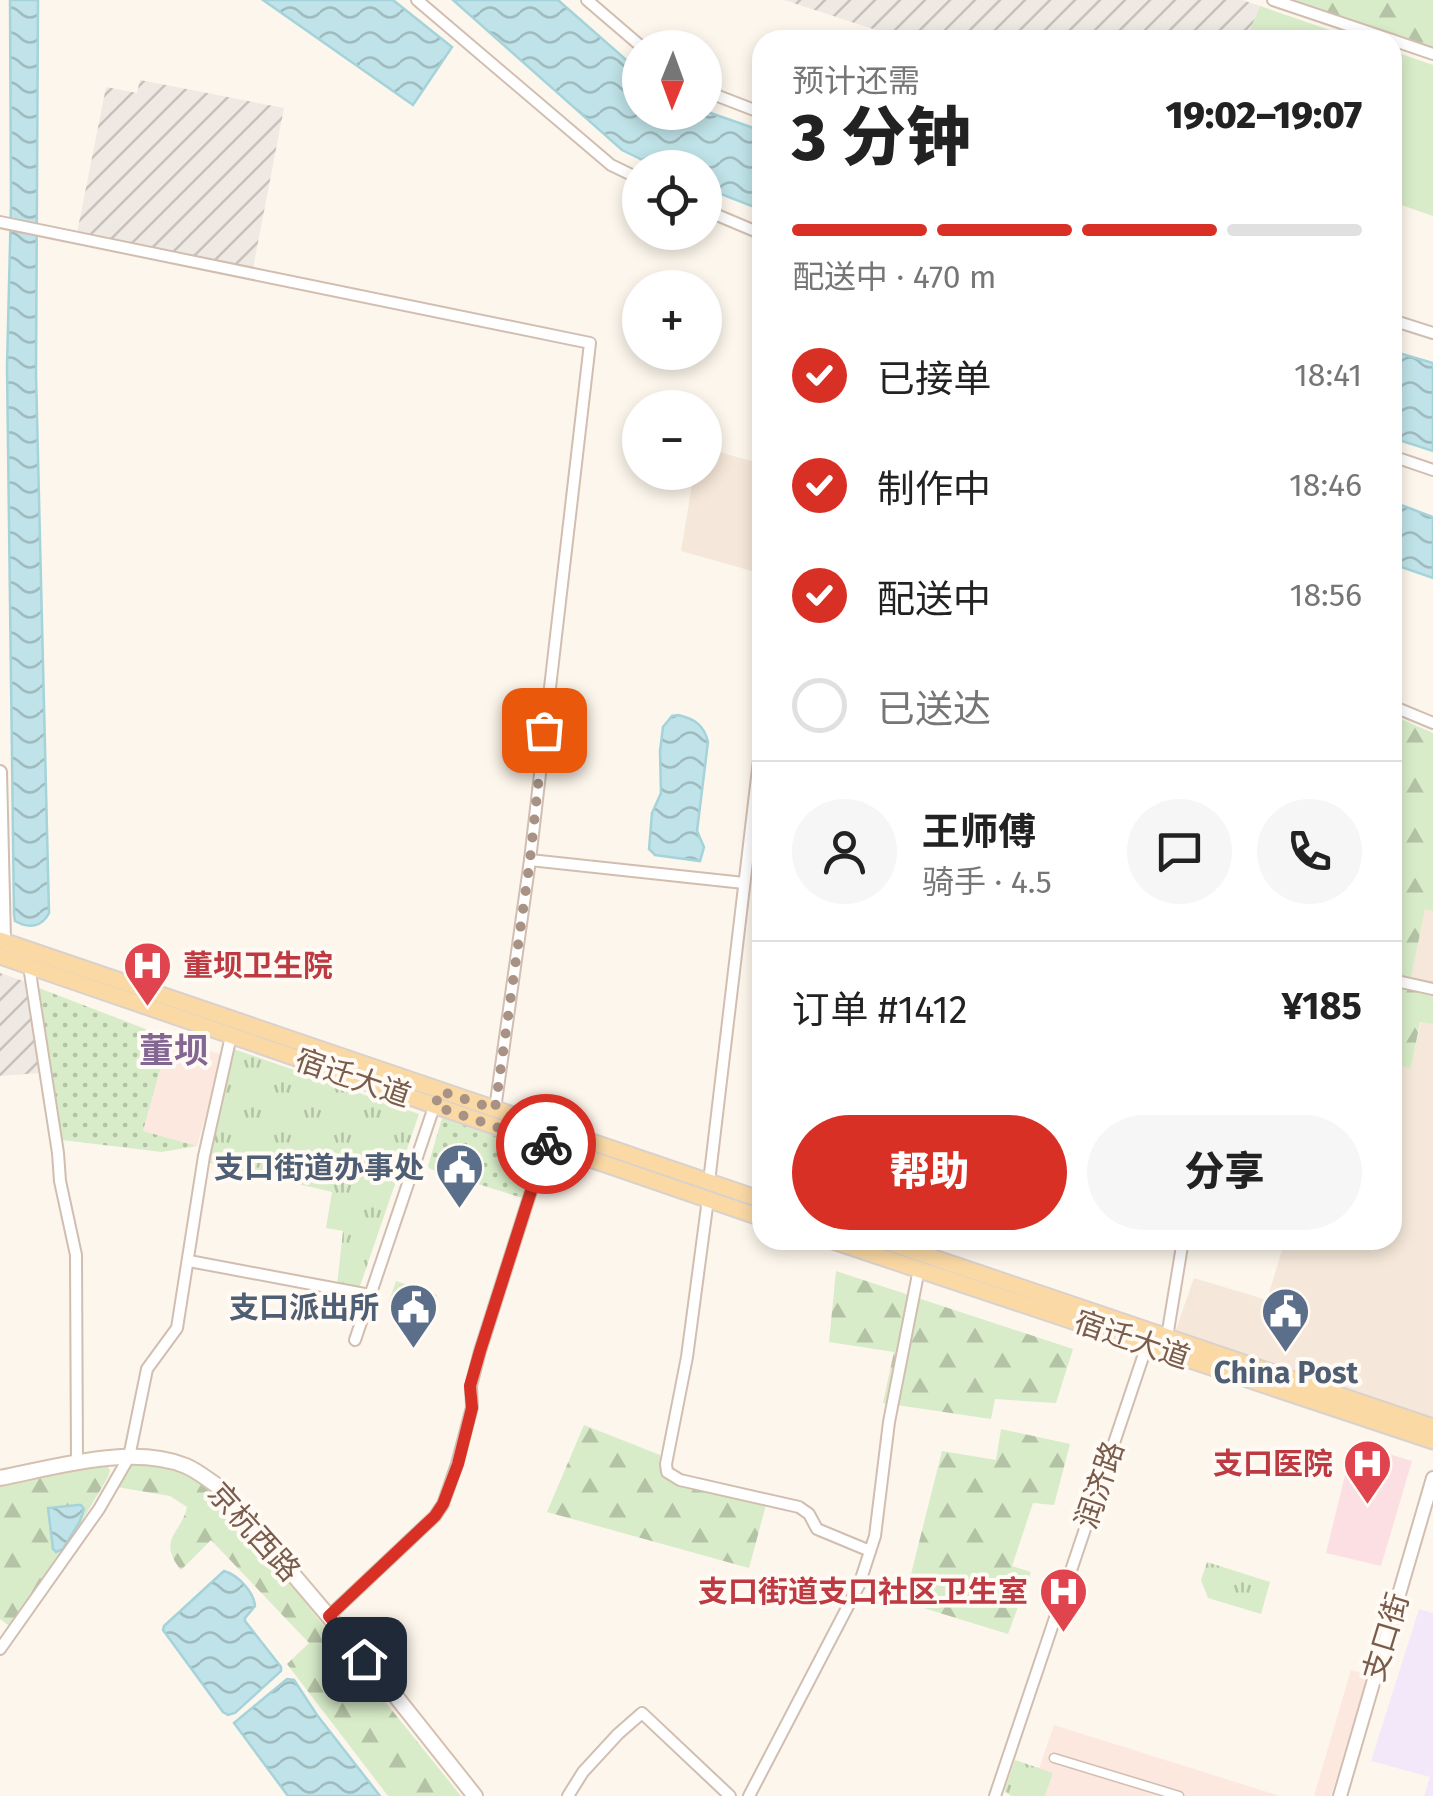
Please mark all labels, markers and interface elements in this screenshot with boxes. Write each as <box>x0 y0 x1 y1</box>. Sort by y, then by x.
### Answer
north arrow <box>622 30 722 130</box>
map controls <box>622 30 722 490</box>
text: 预计还需 <box>792 62 920 100</box>
text: 19:02–19:07 <box>1165 92 1362 138</box>
text: 3 分钟 <box>792 99 971 177</box>
button: locate <box>622 150 722 250</box>
text: 配送中 · 470 m <box>792 258 996 296</box>
button: + <box>622 270 722 370</box>
icon: check <box>792 348 847 403</box>
text: 已接单 <box>877 356 991 402</box>
text: 18:41 <box>1294 356 1362 394</box>
button: − <box>622 390 722 490</box>
icon: check <box>792 458 847 513</box>
text: 制作中 <box>877 466 991 512</box>
text: 18:46 <box>1289 466 1362 504</box>
icon: check <box>792 568 847 623</box>
text: 配送中 <box>877 576 991 622</box>
text: 18:56 <box>1290 576 1362 614</box>
text: 已送达 <box>877 686 991 732</box>
pin <box>502 688 587 773</box>
icon: bag <box>517 703 572 758</box>
button: person <box>792 799 897 904</box>
button: chat <box>1127 799 1232 904</box>
button: phone <box>1257 799 1362 904</box>
text: 王师傅 <box>922 809 1036 855</box>
text: 骑手 · 4.5 <box>922 863 1052 901</box>
hospital icon: 董坝卫生院 <box>122 940 174 1008</box>
place label: 董坝卫生院 <box>183 948 333 984</box>
text: ¥185 <box>1281 983 1362 1029</box>
text: 订单 #1412 <box>792 987 968 1033</box>
district label: 董坝 <box>139 1030 209 1072</box>
street label: 宿迁大道 <box>290 1041 416 1115</box>
courier <box>496 1094 596 1194</box>
button: 帮助 <box>792 1115 1067 1230</box>
button: 分享 <box>1087 1115 1362 1230</box>
icon: bike <box>519 1117 574 1172</box>
public building icon: 支口街道办事处 <box>433 1142 485 1210</box>
place label: 支口街道办事处 <box>214 1150 424 1186</box>
public building icon: 支口派出所 <box>388 1282 440 1350</box>
public building icon: China Post <box>1260 1286 1312 1354</box>
place label: 支口派出所 <box>229 1290 379 1326</box>
street label: 宿迁大道 <box>1069 1303 1195 1377</box>
place label: China Post <box>1214 1355 1359 1391</box>
street label: 润济路 <box>1068 1437 1132 1533</box>
hospital icon: 支口医院 <box>1342 1438 1394 1506</box>
place label: 支口医院 <box>1213 1446 1333 1482</box>
street label: 京杭西路 <box>200 1475 308 1589</box>
hospital icon: 支口街道支口社区卫生室 <box>1037 1566 1089 1634</box>
place label: 支口街道支口社区卫生室 <box>698 1574 1028 1610</box>
street label: 支口街 <box>1356 1589 1416 1685</box>
pin <box>322 1617 407 1702</box>
icon: home <box>337 1632 392 1687</box>

